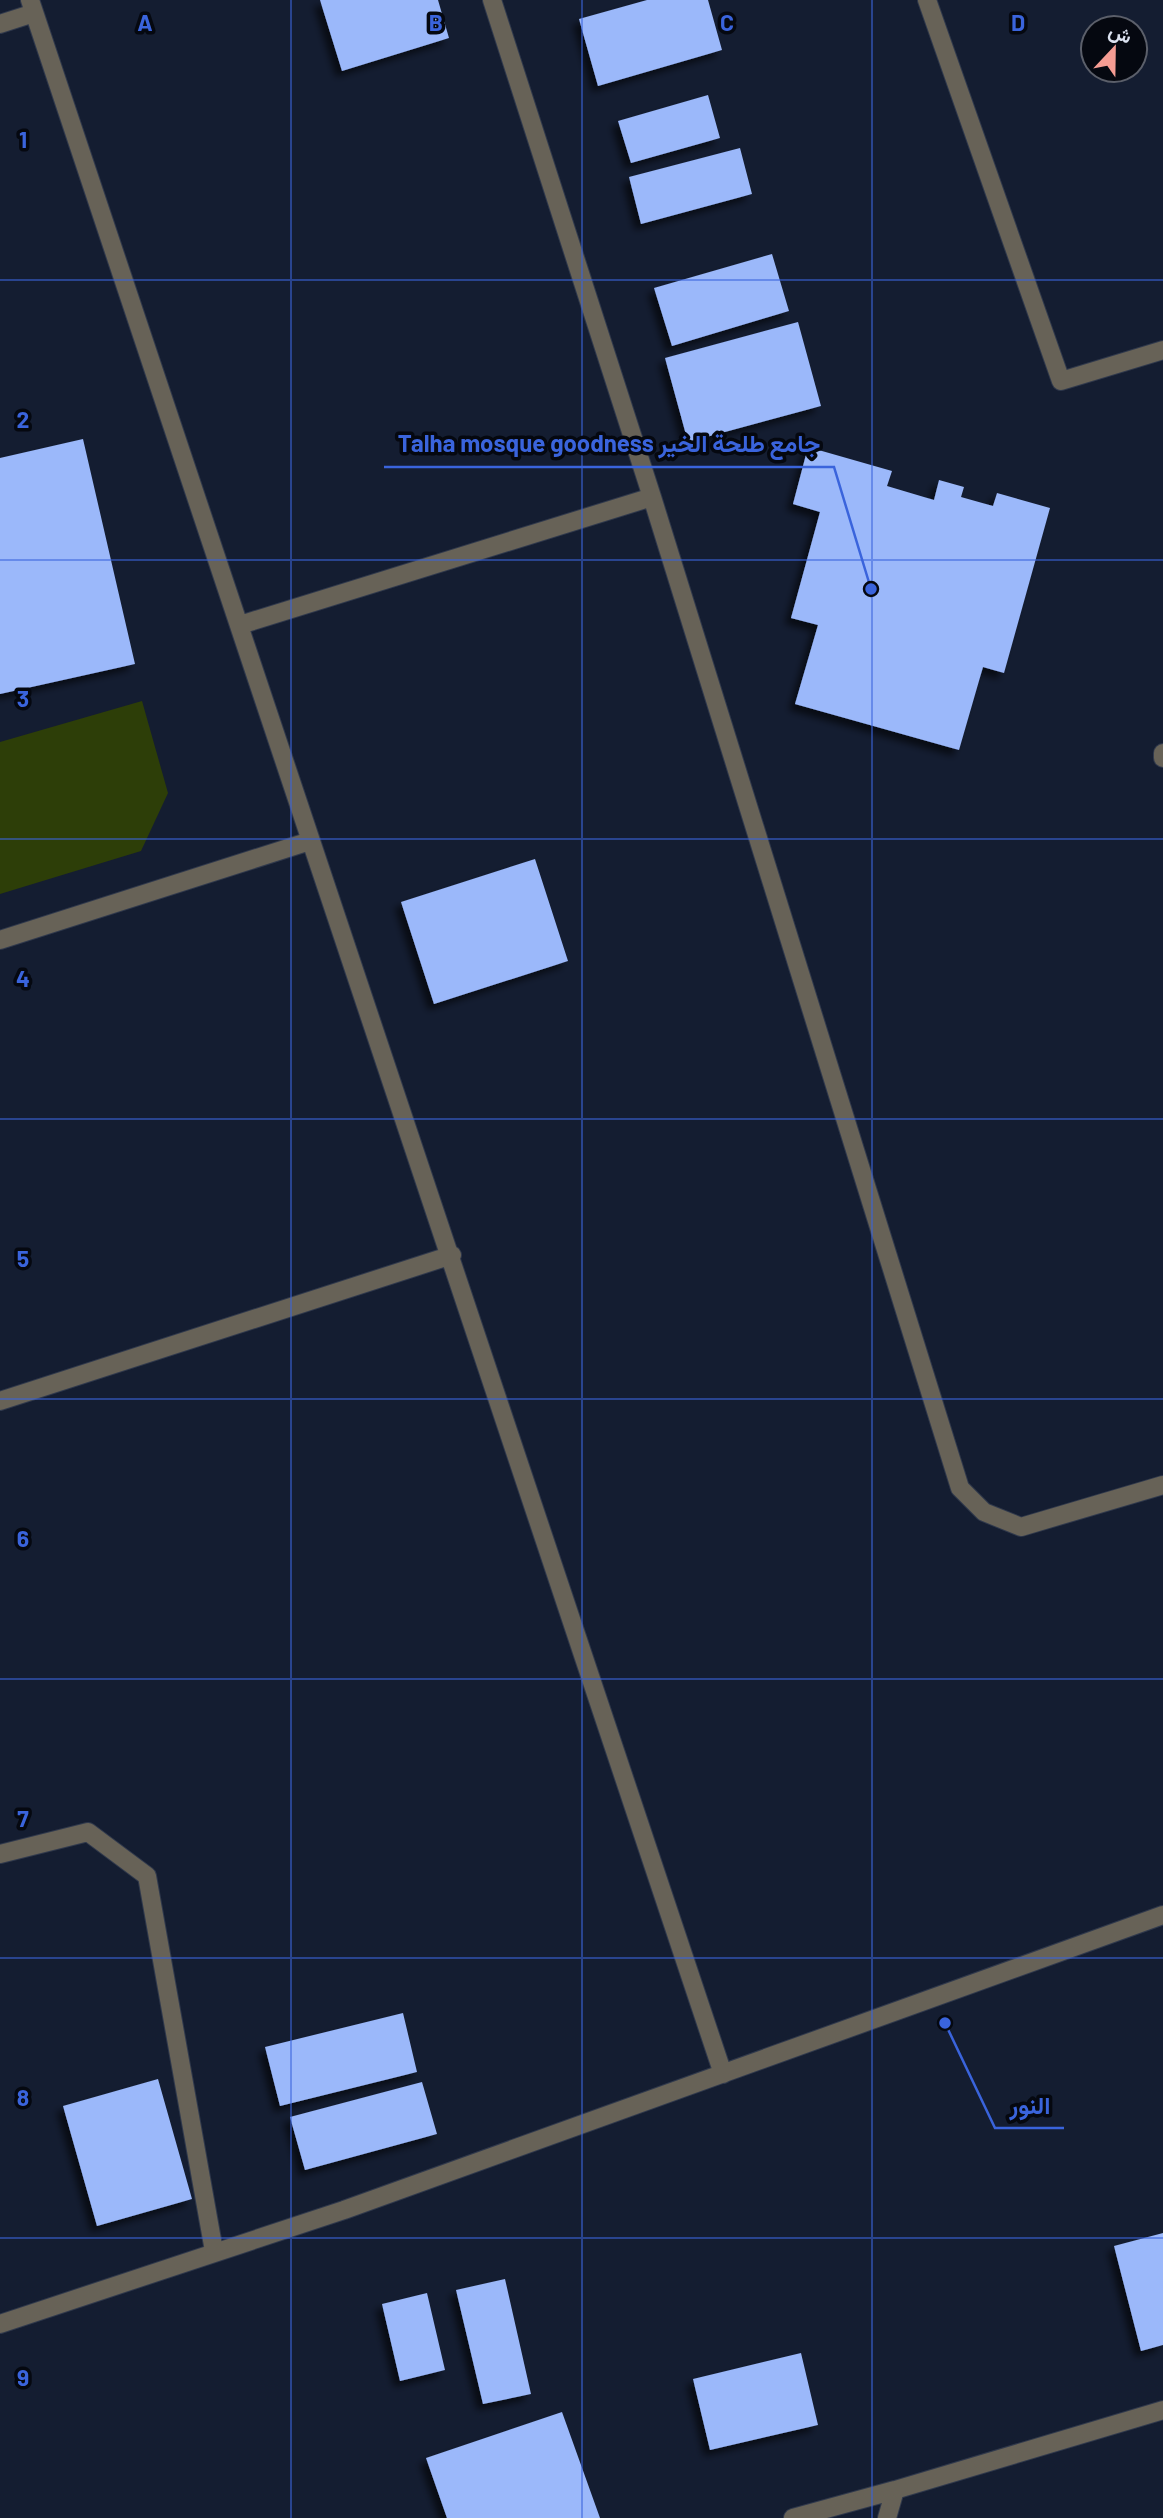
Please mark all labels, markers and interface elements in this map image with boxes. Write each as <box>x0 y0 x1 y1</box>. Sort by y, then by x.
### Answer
text: A <box>137 8 153 36</box>
text: B <box>429 8 443 36</box>
text: C <box>720 8 734 36</box>
text: D <box>1011 8 1025 36</box>
north arrow <box>1079 14 1149 84</box>
text: ش <box>1105 18 1136 49</box>
text: 1 <box>19 125 27 153</box>
text: 2 <box>17 405 29 433</box>
callout: Talha mosque goodness جامع طلحة الخير <box>384 422 834 467</box>
text: Talha mosque goodness جامع طلحة الخير <box>398 428 820 461</box>
text: 3 <box>17 684 29 712</box>
text: 4 <box>16 964 30 992</box>
text: 5 <box>17 1244 29 1272</box>
text: 6 <box>17 1524 29 1552</box>
text: 7 <box>17 1804 29 1832</box>
text: 8 <box>17 2083 29 2111</box>
callout: النور <box>995 2083 1064 2128</box>
text: النور <box>1008 2090 1051 2121</box>
text: 9 <box>17 2363 29 2391</box>

